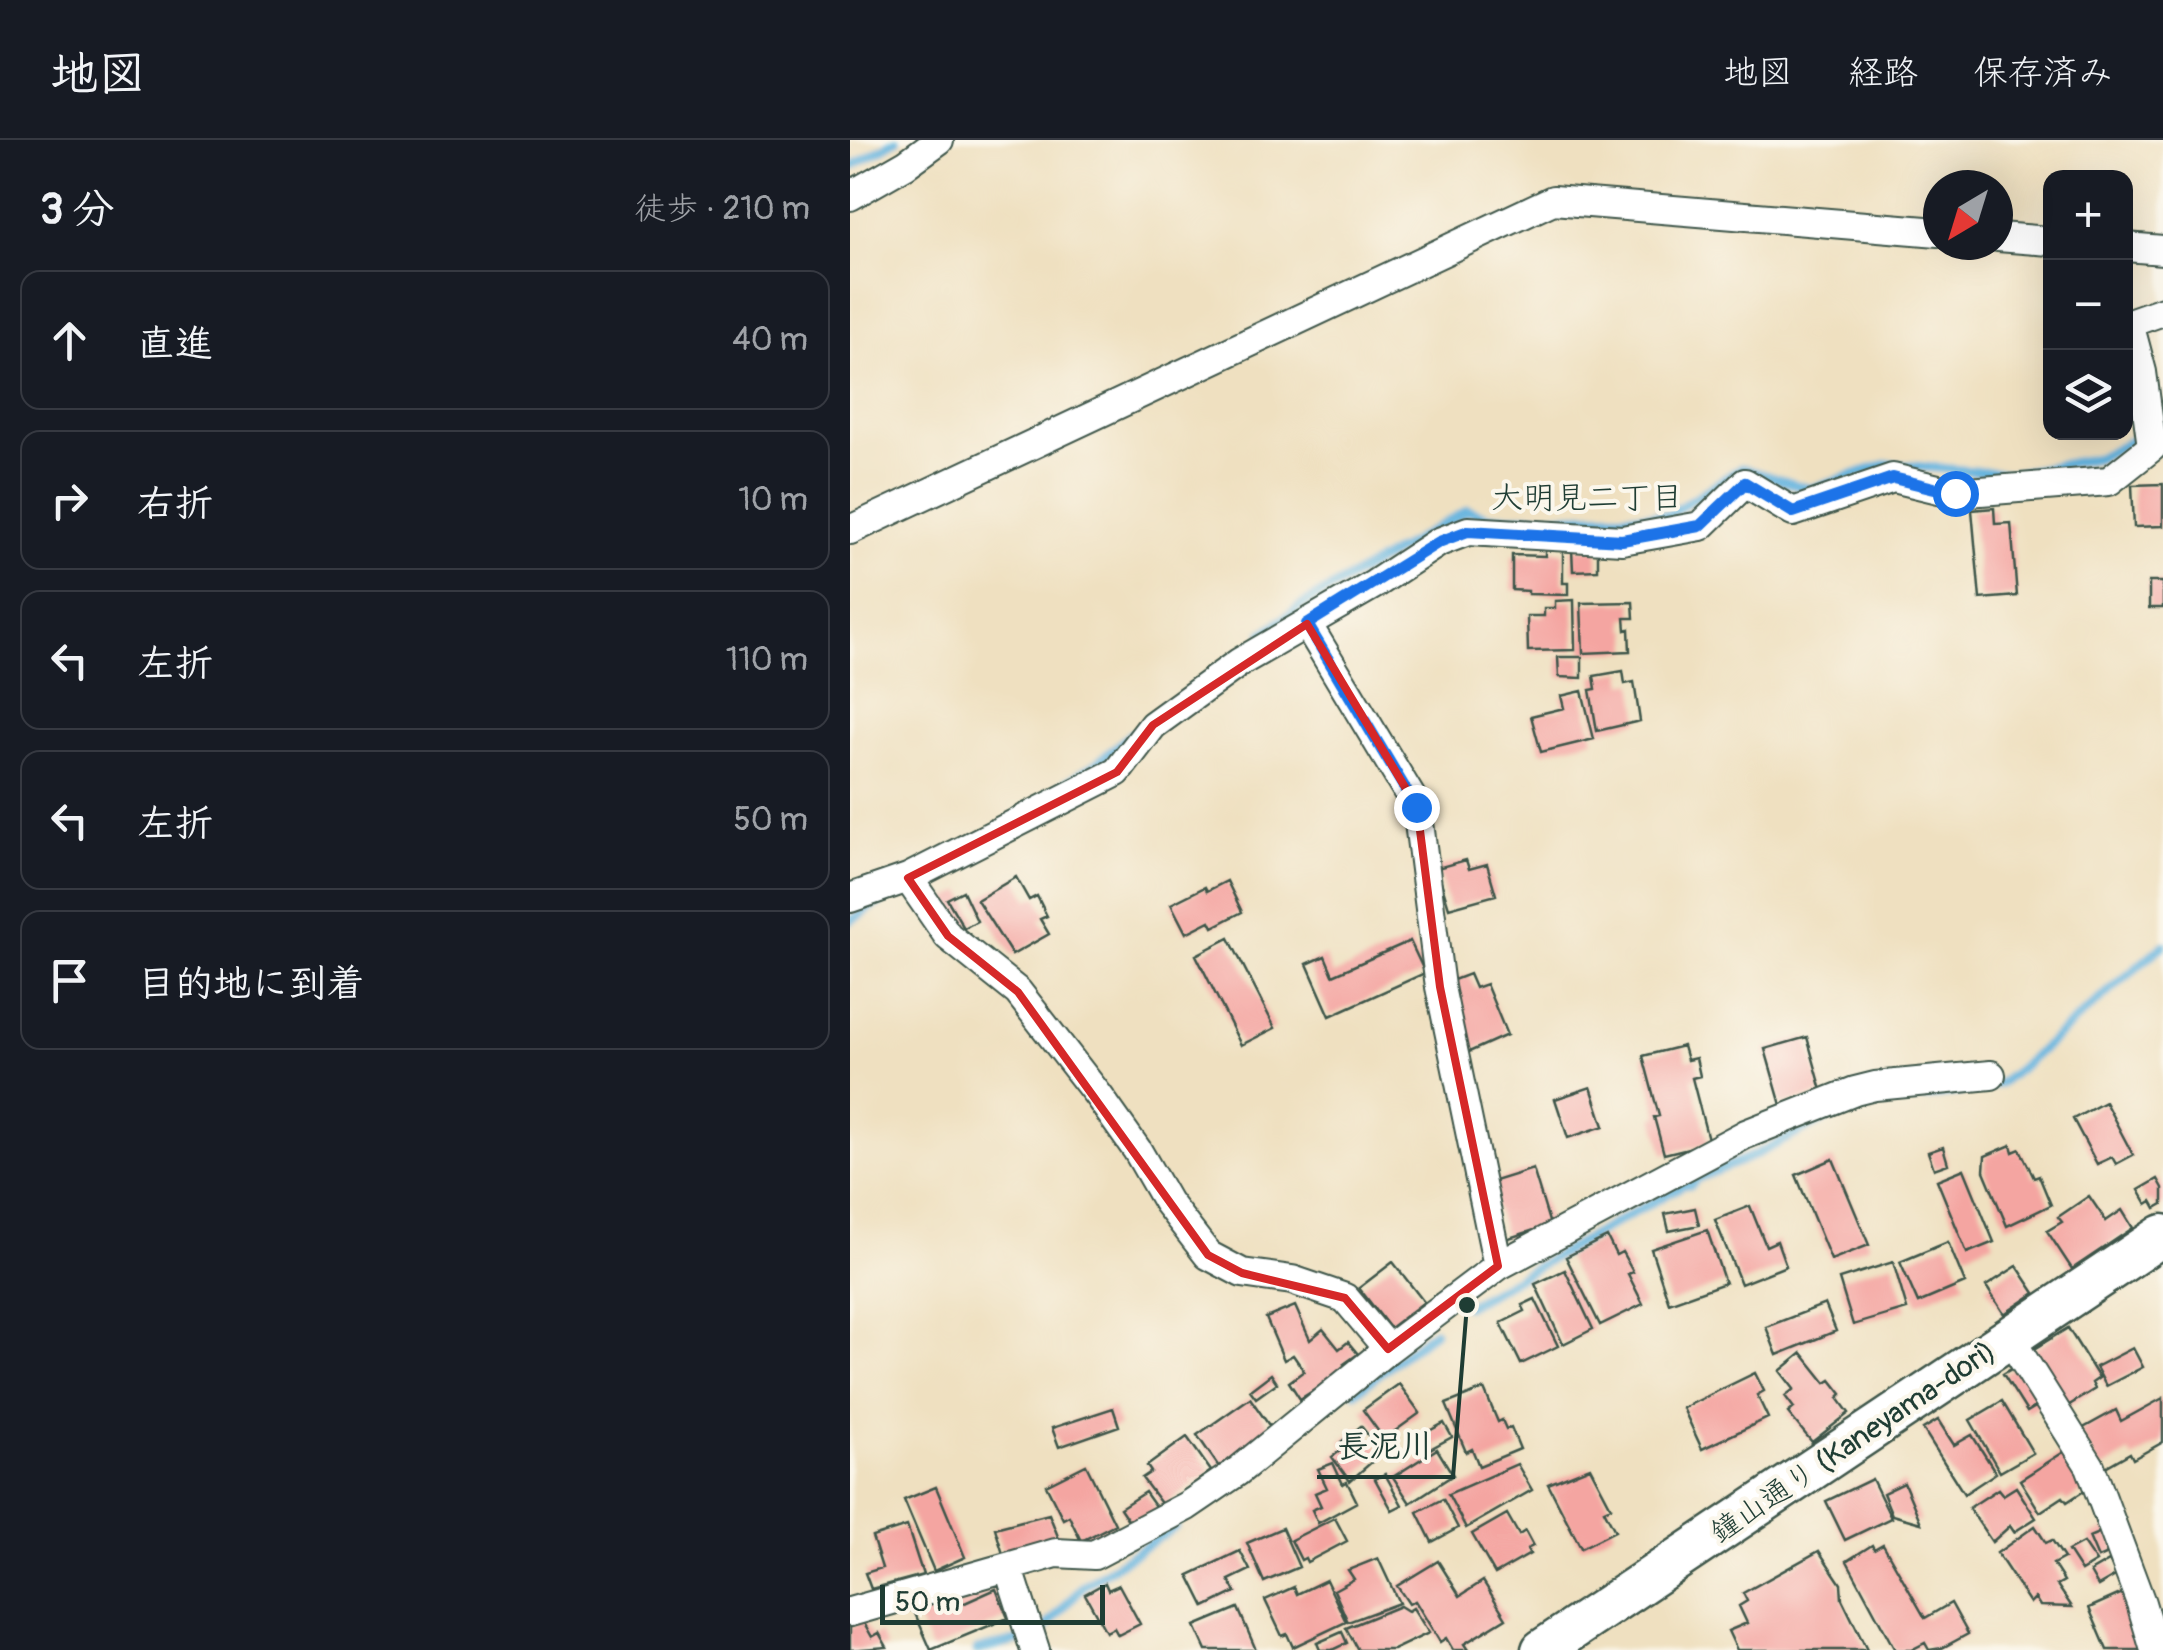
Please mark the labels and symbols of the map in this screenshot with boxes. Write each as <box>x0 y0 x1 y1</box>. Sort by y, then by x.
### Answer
north arrow <box>1923 170 2013 260</box>
route start <box>1933 471 1979 517</box>
district label: 大明見二丁目 <box>1491 478 1683 518</box>
route end <box>1394 785 1440 831</box>
street label: 鐘山通り (Kaneyama-dori) <box>1703 1333 2003 1551</box>
callout: 長泥川 <box>1317 1415 1453 1477</box>
text: 長泥川 <box>1337 1427 1433 1467</box>
scale bar <box>880 1580 1105 1624</box>

